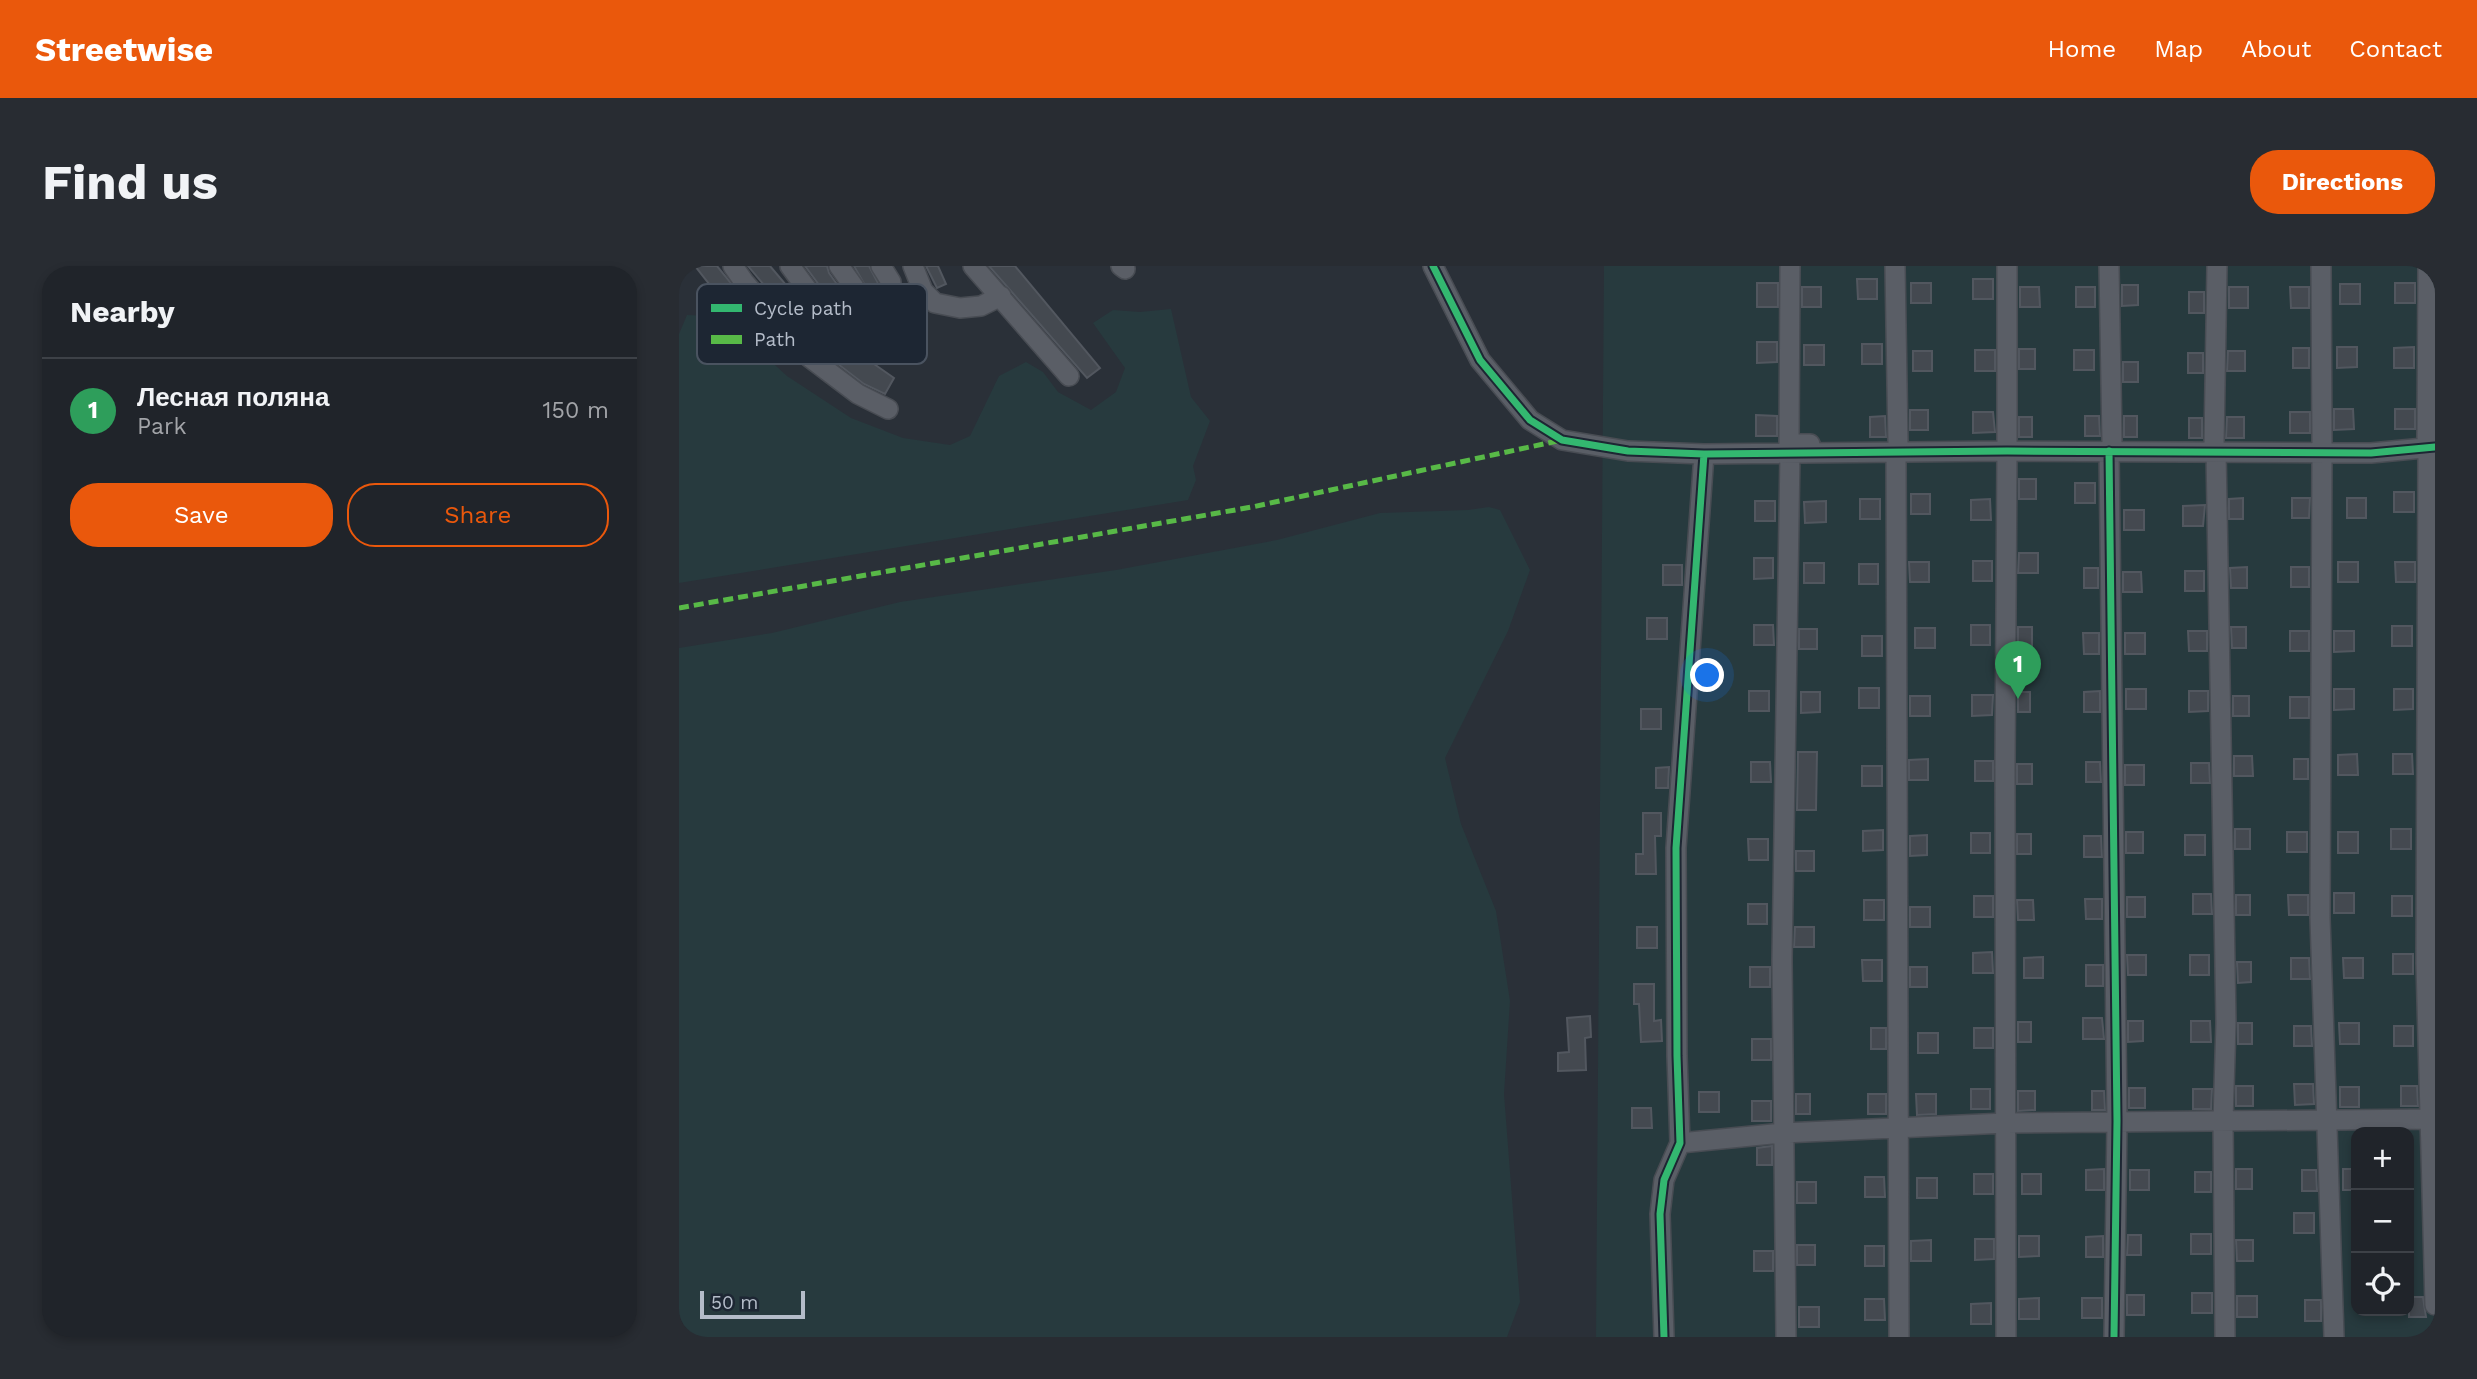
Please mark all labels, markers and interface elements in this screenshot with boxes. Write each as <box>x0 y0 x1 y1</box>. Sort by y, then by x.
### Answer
text: Streetwise <box>35 30 213 69</box>
text: Home <box>2048 35 2116 63</box>
text: Map <box>2154 35 2203 63</box>
text: About <box>2241 35 2311 63</box>
text: Contact <box>2349 35 2442 63</box>
button: Directions <box>2250 150 2435 214</box>
text: Find us <box>42 153 218 211</box>
legend <box>697 284 927 364</box>
text: Nearby <box>70 294 175 329</box>
text: Cycle path <box>754 297 853 320</box>
text: Path <box>754 328 796 351</box>
text: Лесная поляна <box>137 382 329 412</box>
text: 1 <box>88 397 98 424</box>
text: 150 m <box>543 397 609 424</box>
text: Park <box>137 413 186 440</box>
button: Save <box>70 483 333 547</box>
button: Share <box>347 483 609 547</box>
pin: 1 <box>1995 641 2041 699</box>
your location <box>1690 658 1724 692</box>
map controls <box>2351 1127 2414 1316</box>
button: + <box>2351 1127 2414 1190</box>
button: − <box>2351 1190 2414 1253</box>
button: locate <box>2351 1253 2414 1316</box>
scale bar <box>700 1288 805 1320</box>
text: 50 m <box>711 1291 758 1314</box>

